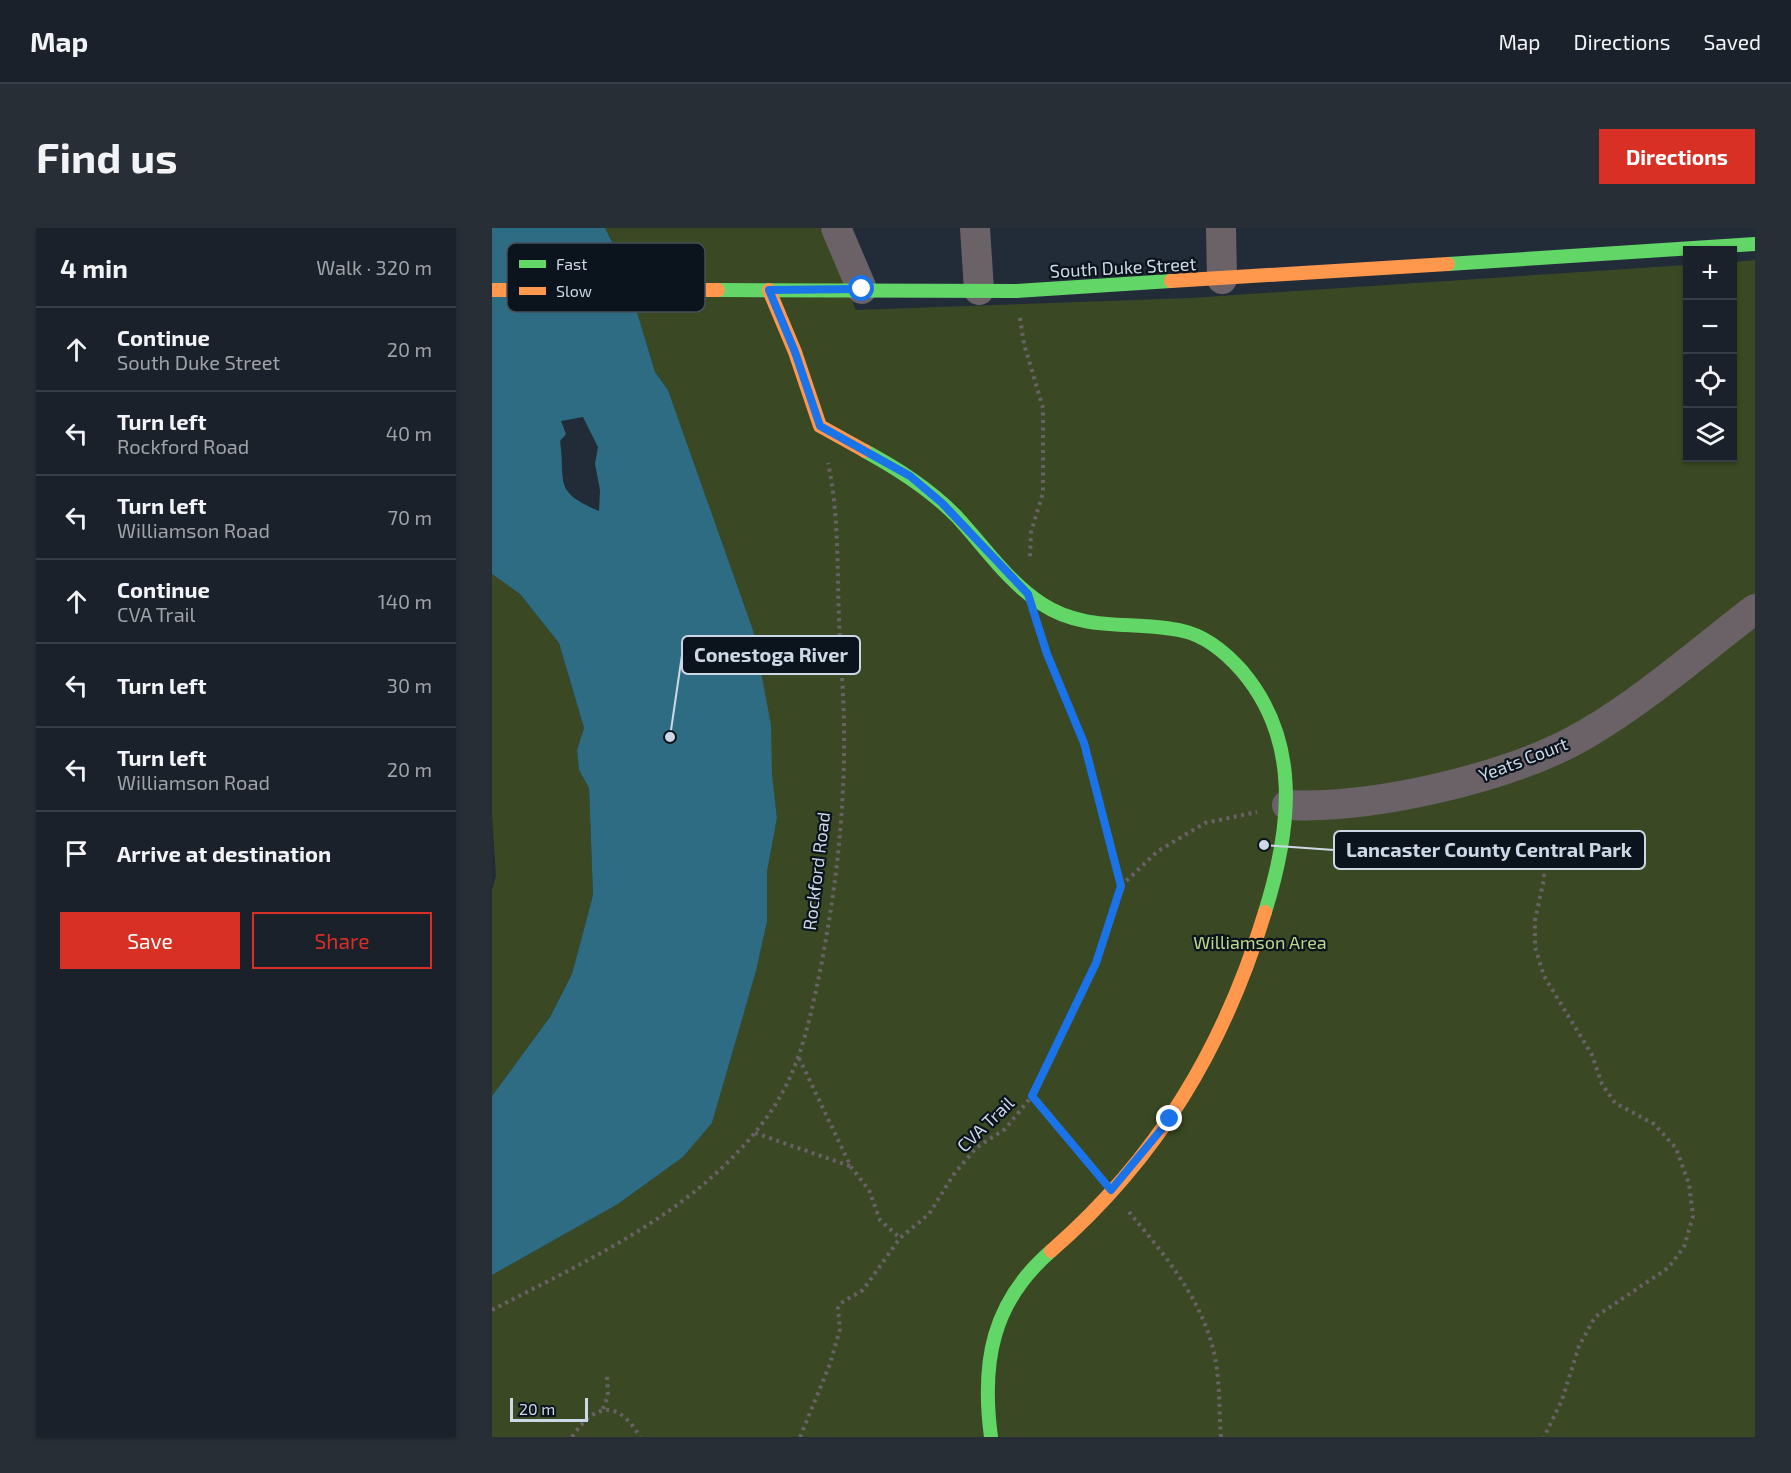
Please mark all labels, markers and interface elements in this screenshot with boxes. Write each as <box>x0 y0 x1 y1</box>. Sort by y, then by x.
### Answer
text: Map <box>30 24 88 58</box>
text: Map <box>1498 29 1541 54</box>
text: Directions <box>1574 29 1670 54</box>
text: Saved <box>1703 29 1761 54</box>
button: Directions <box>1599 129 1755 184</box>
text: Find us <box>36 131 178 181</box>
legend <box>507 243 705 312</box>
map controls <box>1683 246 1737 462</box>
button: + <box>1683 246 1737 300</box>
text: 4 min <box>60 252 128 283</box>
street label: South Duke Street <box>1049 252 1197 282</box>
text: Fast <box>556 254 587 273</box>
text: Walk · 320 m <box>316 255 432 279</box>
route start <box>848 275 874 301</box>
text: Slow <box>556 281 592 300</box>
button: − <box>1683 300 1737 354</box>
text: Continue <box>117 324 210 350</box>
icon: ahead <box>60 333 93 366</box>
text: 20 m <box>387 337 432 361</box>
text: South Duke Street <box>117 350 280 374</box>
button: locate <box>1683 354 1737 408</box>
text: Turn left <box>117 408 206 434</box>
button: layers <box>1683 408 1737 462</box>
icon: left <box>60 417 93 450</box>
text: 40 m <box>386 421 432 445</box>
text: Rockford Road <box>117 434 249 458</box>
text: Turn left <box>117 492 206 518</box>
icon: left <box>60 501 93 534</box>
text: 70 m <box>388 505 432 529</box>
text: Williamson Road <box>117 518 270 542</box>
text: Continue <box>117 576 210 602</box>
icon: ahead <box>60 585 93 618</box>
text: 140 m <box>378 589 432 613</box>
text: CVA Trail <box>117 602 196 626</box>
callout: Conestoga River <box>682 636 860 674</box>
text: Conestoga River <box>694 642 849 666</box>
icon: left <box>60 669 93 702</box>
text: Turn left <box>117 672 206 698</box>
text: 30 m <box>387 673 432 697</box>
street label: Yeats Court <box>1475 732 1571 786</box>
text: Turn left <box>117 744 206 770</box>
icon: left <box>60 753 93 786</box>
text: 20 m <box>387 757 432 781</box>
text: Williamson Road <box>117 770 270 794</box>
street label: Rockford Road <box>798 811 834 931</box>
callout: Lancaster County Central Park <box>1334 831 1645 869</box>
icon: arrive <box>60 837 93 870</box>
text: Lancaster County Central Park <box>1346 837 1633 862</box>
text: Arrive at destination <box>117 840 331 866</box>
button: Save <box>60 912 240 969</box>
button: Share <box>252 912 432 969</box>
park label: Williamson Area <box>1193 931 1327 953</box>
street label: CVA Trail <box>952 1091 1019 1156</box>
route end <box>1156 1105 1182 1131</box>
scale bar <box>510 1395 588 1422</box>
text: 20 m <box>519 1399 555 1418</box>

